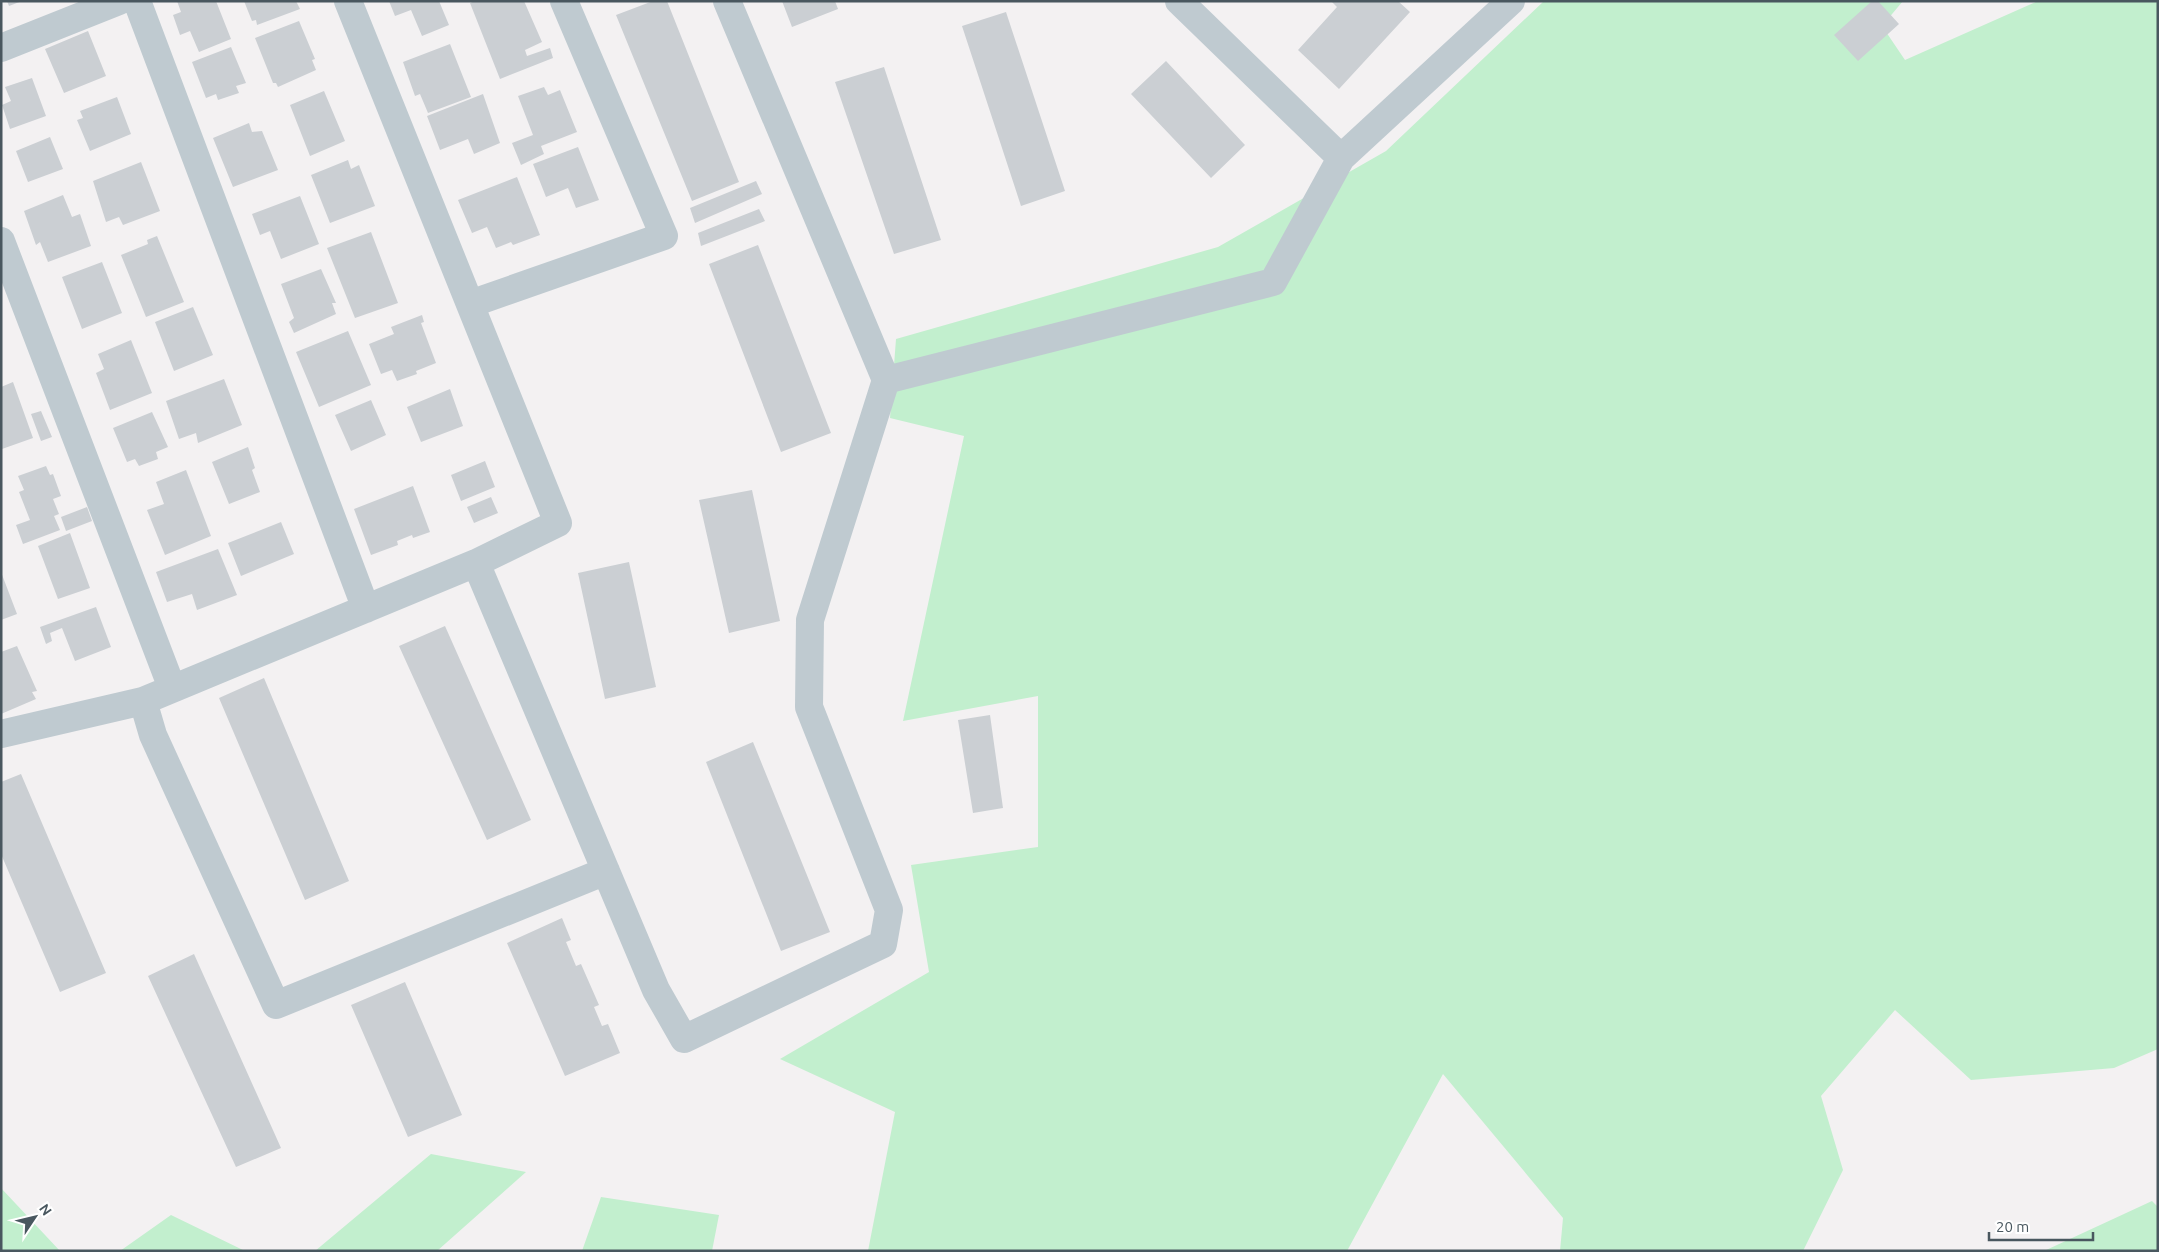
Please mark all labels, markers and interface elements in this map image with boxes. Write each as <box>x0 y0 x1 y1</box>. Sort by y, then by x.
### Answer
north arrow <box>10 1192 60 1242</box>
text: N <box>36 1201 55 1218</box>
scale bar <box>1989 1210 2093 1242</box>
text: 20 m <box>1996 1218 2029 1235</box>

